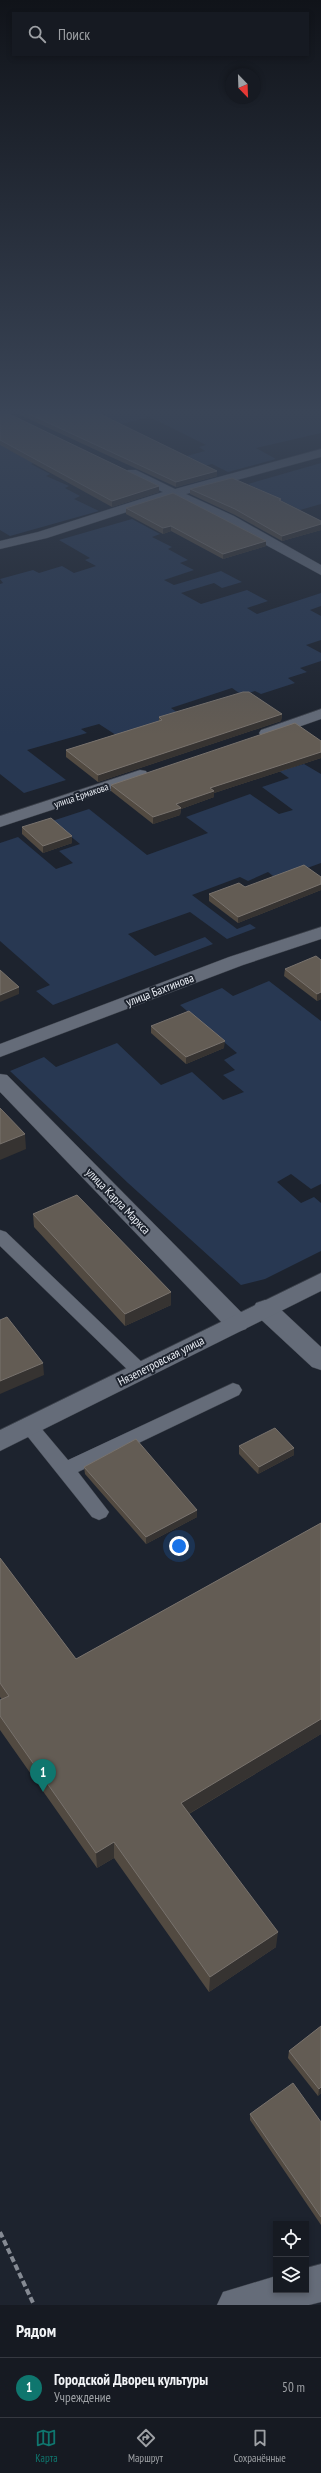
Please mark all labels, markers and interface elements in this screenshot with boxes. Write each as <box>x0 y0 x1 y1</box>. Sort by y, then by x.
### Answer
search box <box>12 12 309 56</box>
icon: search <box>26 23 48 45</box>
text: Поиск <box>58 25 90 44</box>
north arrow <box>225 68 261 104</box>
street label: улица Ермакова <box>52 780 110 811</box>
street label: улица Бахтинова <box>124 970 196 1009</box>
street label: улица Карла Маркса <box>83 1164 154 1237</box>
street label: Нязепетровская улица <box>115 1332 207 1389</box>
your location <box>169 1536 189 1556</box>
pin: 1 <box>30 1759 56 1792</box>
map controls <box>273 2221 309 2293</box>
button: locate <box>273 2221 309 2257</box>
button: layers <box>273 2257 309 2293</box>
text: Рядом <box>16 2320 56 2342</box>
text: Городской Дворец культуры <box>54 2370 208 2389</box>
text: 1 <box>26 2379 32 2396</box>
text: 50 m <box>282 2379 305 2396</box>
text: Учреждение <box>54 2389 111 2406</box>
tab: Карта <box>35 2427 58 2465</box>
tab: Маршрут <box>128 2427 163 2465</box>
tab: Сохранённые <box>233 2427 286 2465</box>

